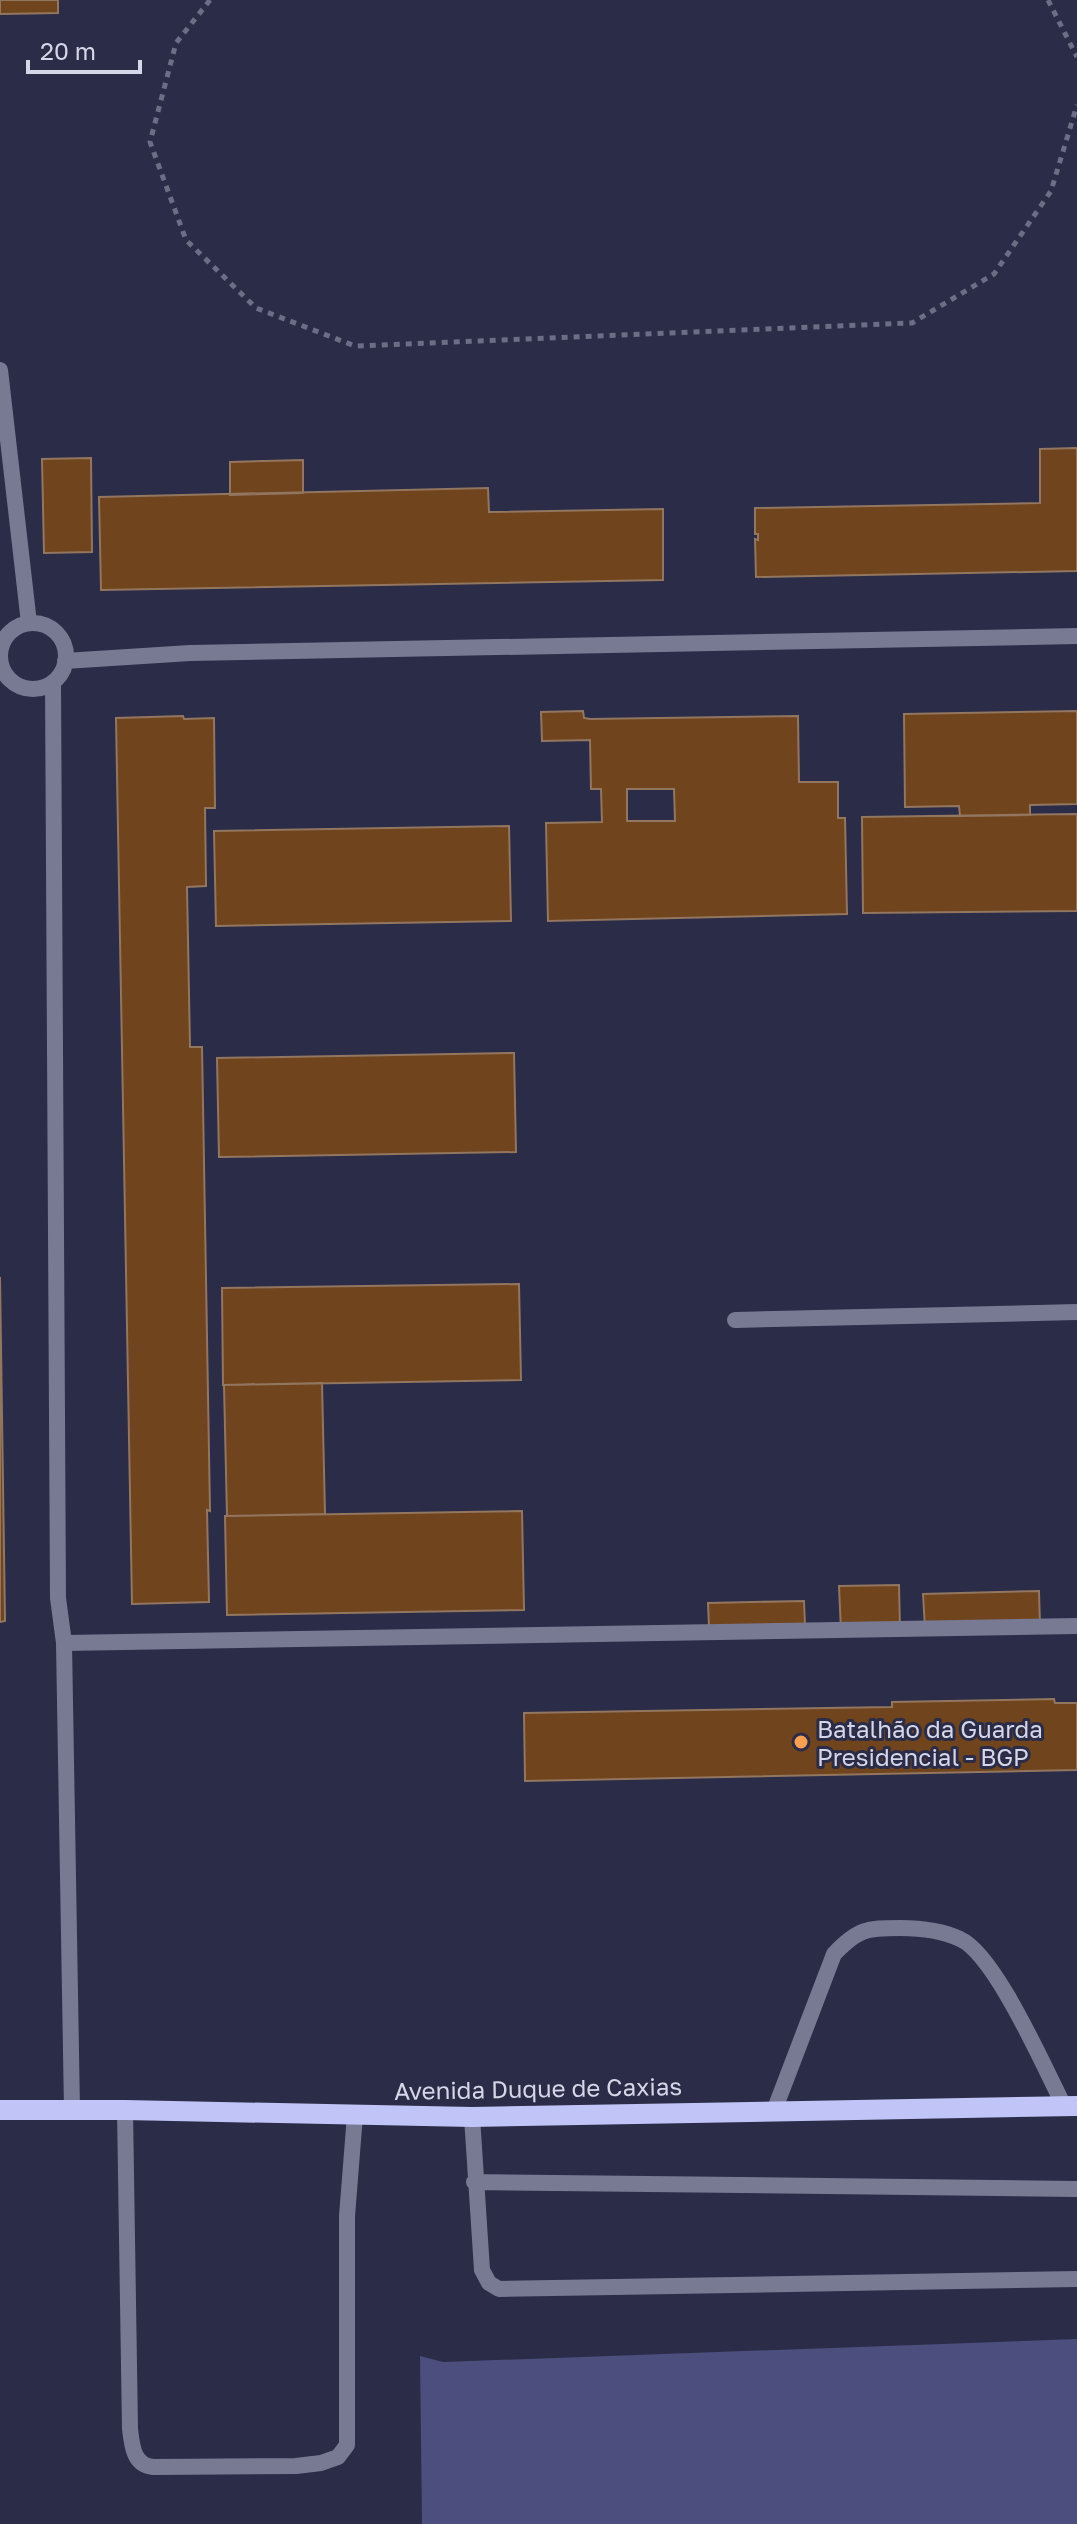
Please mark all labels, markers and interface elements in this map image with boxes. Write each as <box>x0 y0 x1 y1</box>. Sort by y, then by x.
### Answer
scale bar <box>28 24 140 74</box>
text: 20 m <box>40 36 96 65</box>
place label: Batalhão da Guarda Presidencial - BGP <box>817 1714 1043 1771</box>
marker: Batalhão da Guarda Presidencial - BGP <box>792 1733 810 1751</box>
street label: Avenida Duque de Caxias <box>394 2071 682 2105</box>

